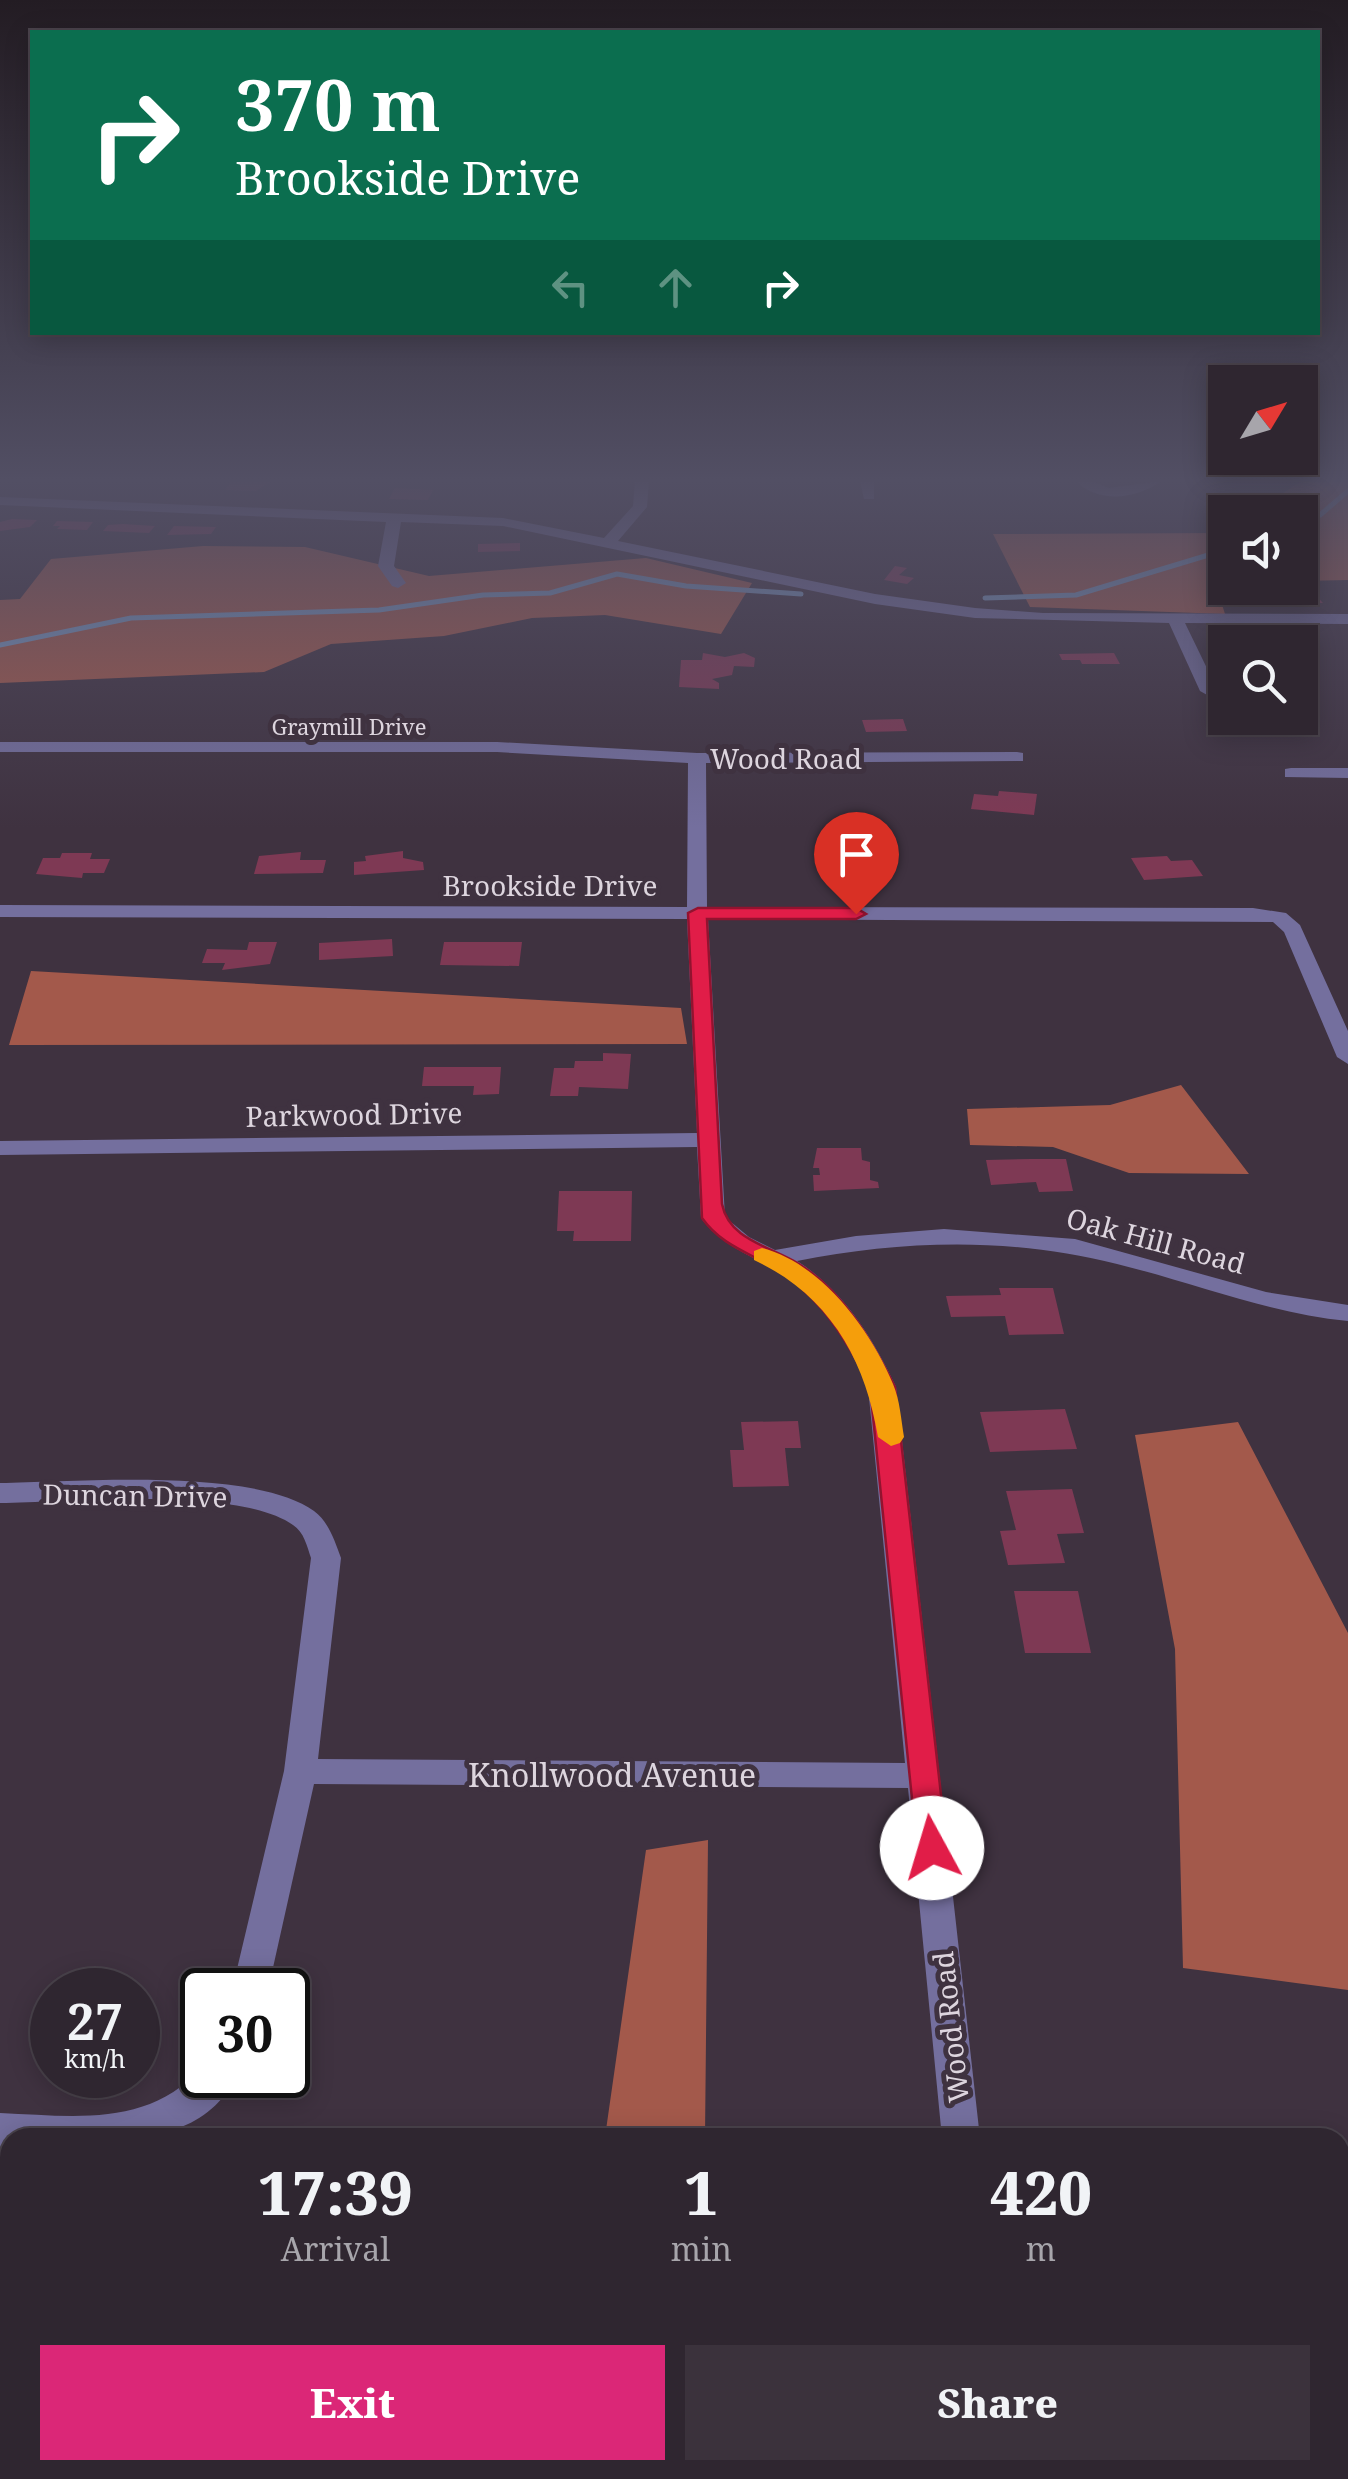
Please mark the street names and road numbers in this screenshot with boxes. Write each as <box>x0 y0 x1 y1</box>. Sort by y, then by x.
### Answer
street label: Graymill Drive <box>271 711 427 741</box>
street label: Wood Road <box>710 739 862 777</box>
street label: Brookside Drive <box>443 866 657 904</box>
street label: Parkwood Drive <box>245 1093 463 1135</box>
street label: Oak Hill Road <box>1062 1198 1250 1282</box>
street label: Duncan Drive <box>42 1474 228 1516</box>
street label: Knollwood Avenue <box>468 1753 756 1796</box>
street label: Wood Road <box>923 1949 977 2105</box>

